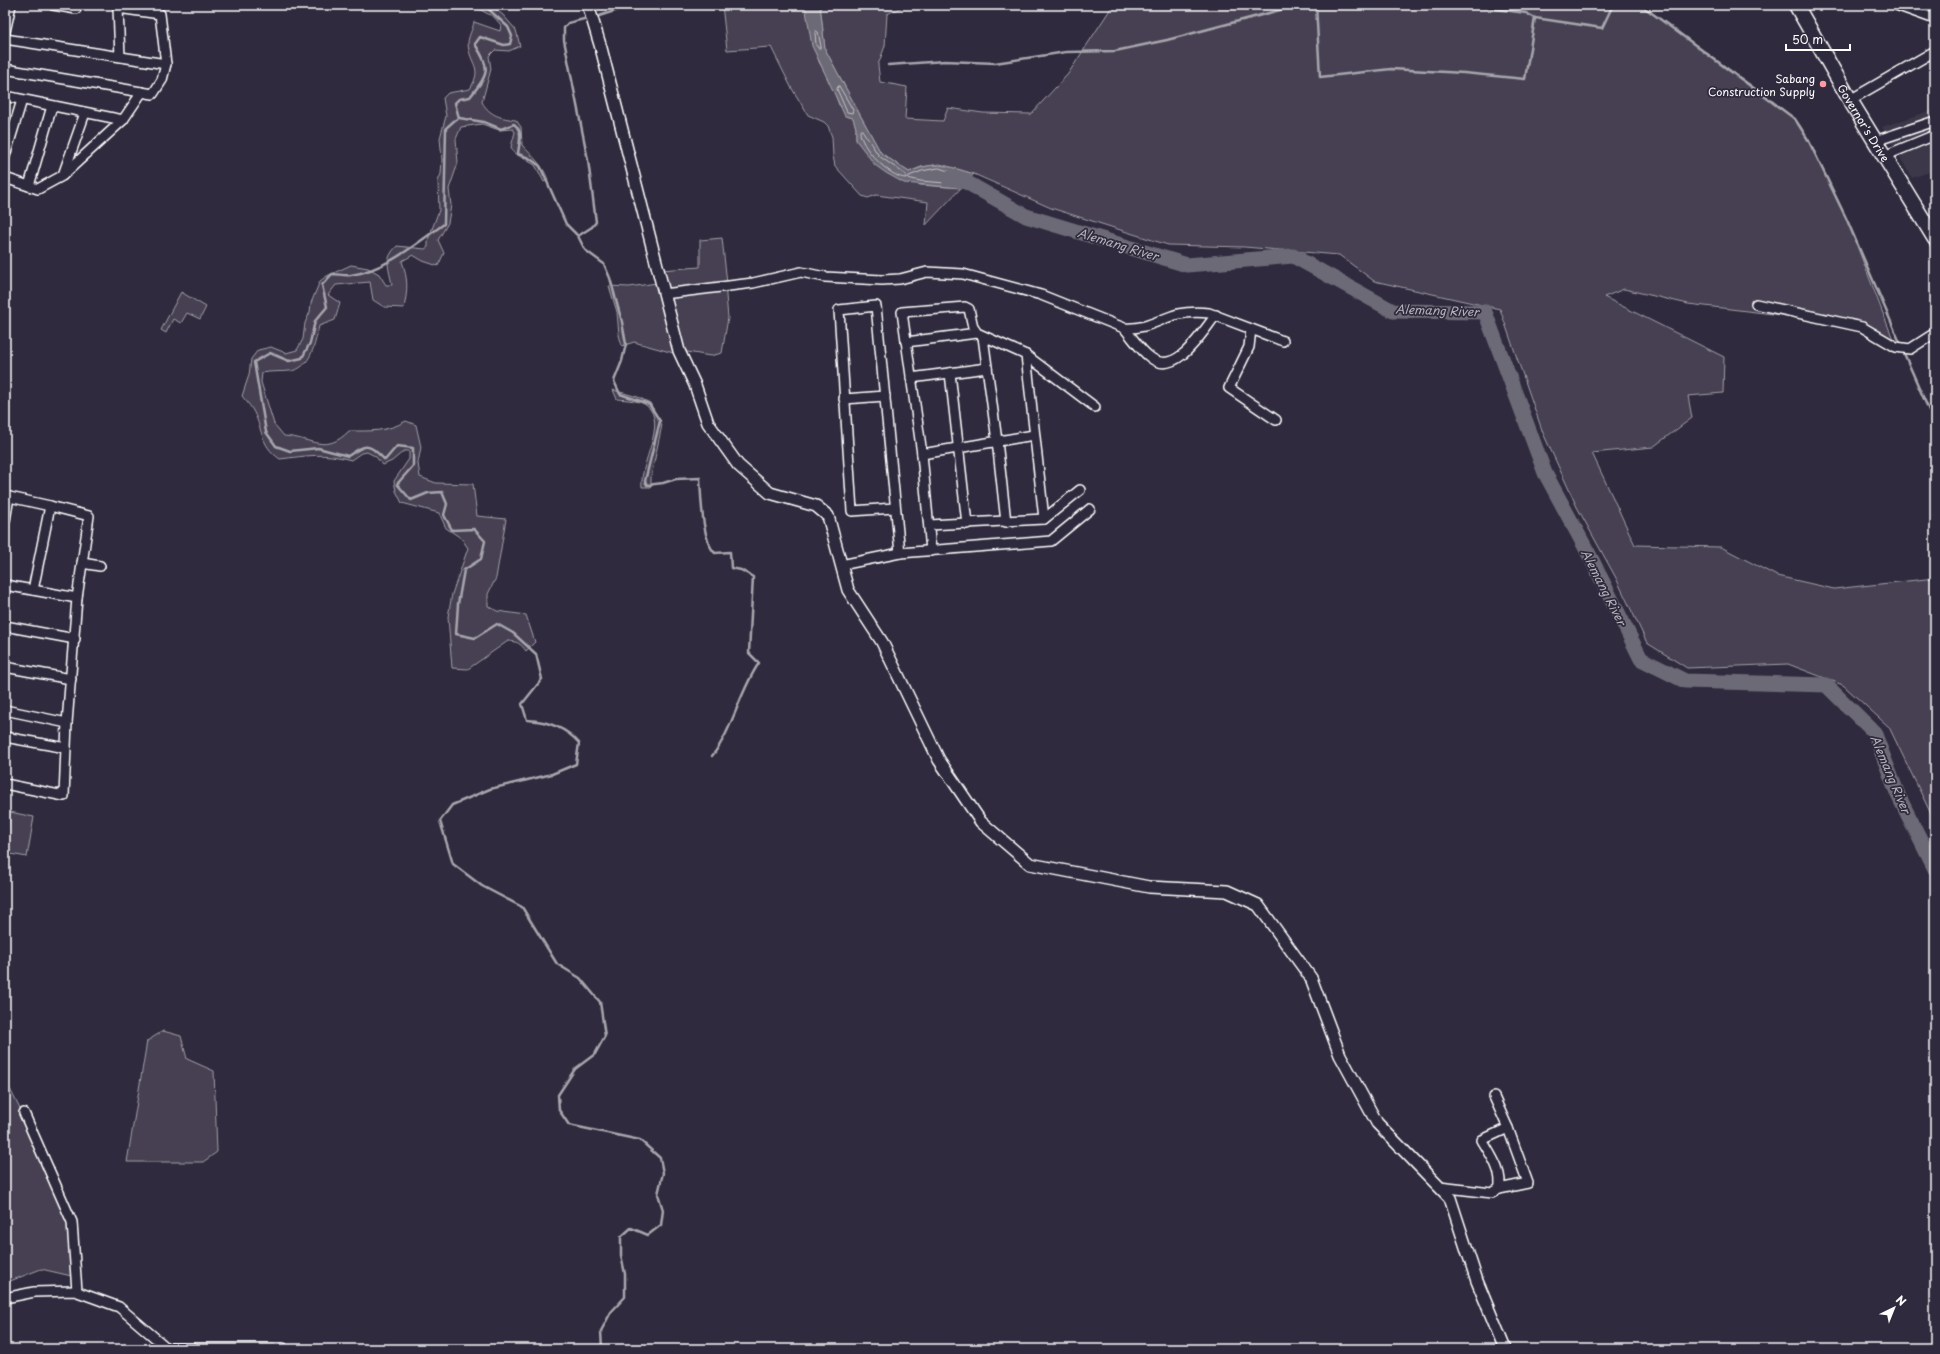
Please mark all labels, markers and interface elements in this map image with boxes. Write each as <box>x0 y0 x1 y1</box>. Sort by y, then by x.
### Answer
scale bar <box>1786 26 1850 52</box>
text: 50 m <box>1792 30 1823 48</box>
place label: Sabang Construction Supply <box>1708 70 1815 100</box>
marker: Sabang Construction Supply <box>1818 79 1828 89</box>
street label: Governor's Drive <box>1834 81 1894 165</box>
water label: Alemang River <box>1076 223 1162 265</box>
water label: Alemang River <box>1395 300 1480 321</box>
water label: Alemang River <box>1577 546 1632 630</box>
water label: Alemang River <box>1866 732 1916 817</box>
north arrow <box>1874 1288 1914 1328</box>
text: N <box>1892 1291 1910 1310</box>

